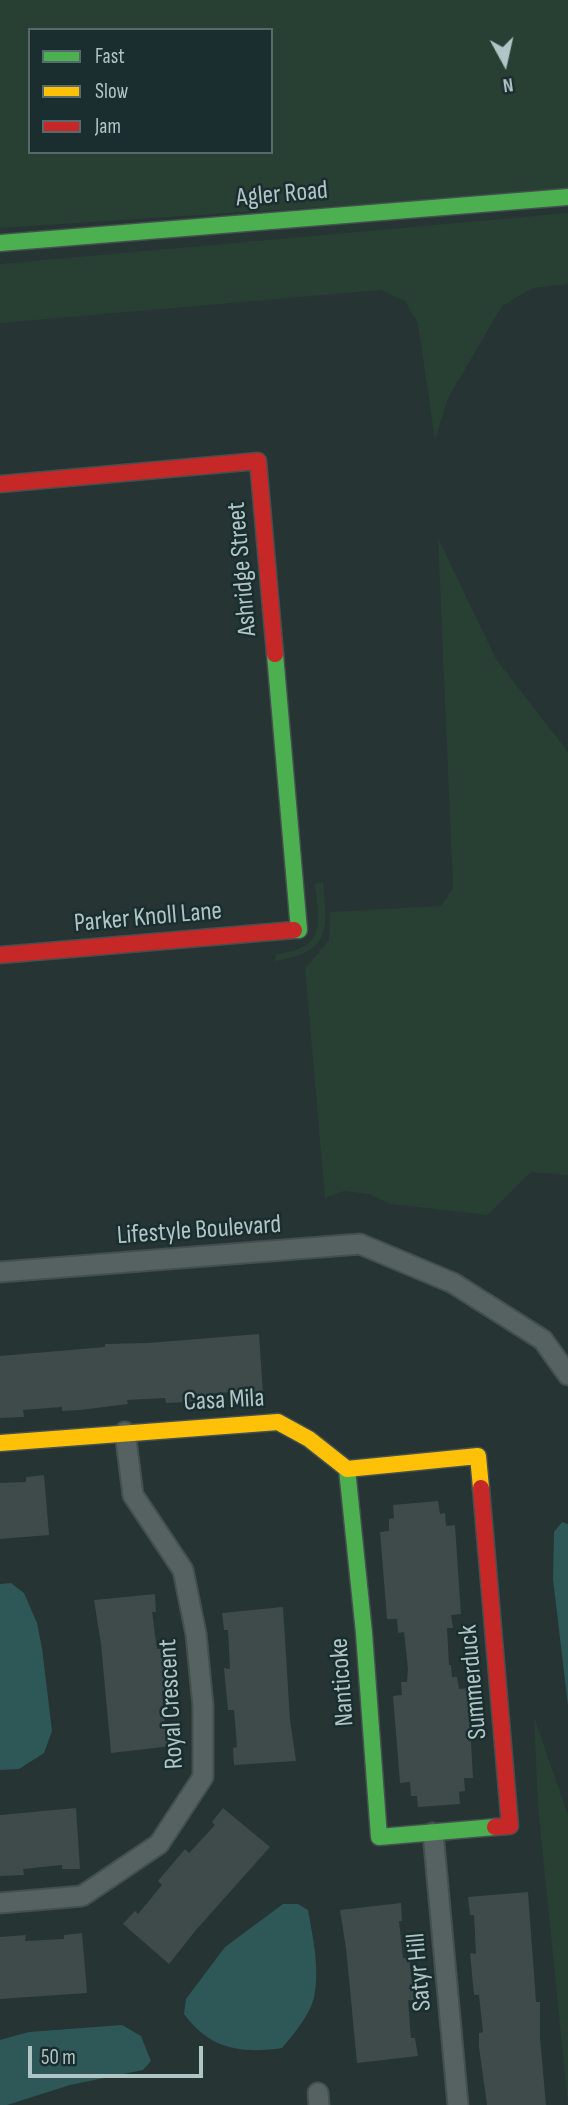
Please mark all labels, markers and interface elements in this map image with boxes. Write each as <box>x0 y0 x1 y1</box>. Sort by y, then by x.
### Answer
legend <box>28 28 273 154</box>
north arrow <box>470 28 540 98</box>
text: Fast <box>95 44 125 69</box>
text: N <box>501 72 515 96</box>
text: Slow <box>95 79 128 104</box>
text: Jam <box>95 114 121 139</box>
street label: Agler Road <box>235 175 329 215</box>
street label: Ashridge Street <box>222 501 264 637</box>
street label: Parker Knoll Lane <box>73 896 223 940</box>
street label: Lifestyle Boulevard <box>116 1210 282 1252</box>
street label: Casa Mila <box>183 1383 265 1419</box>
street label: Summerduck <box>453 1623 495 1741</box>
street label: Nanticoke <box>324 1637 362 1727</box>
street label: Royal Crescent <box>153 1638 191 1770</box>
street label: Satyr Hill <box>401 1932 439 2012</box>
scale bar <box>32 2032 206 2076</box>
text: 50 m <box>41 2045 76 2070</box>

